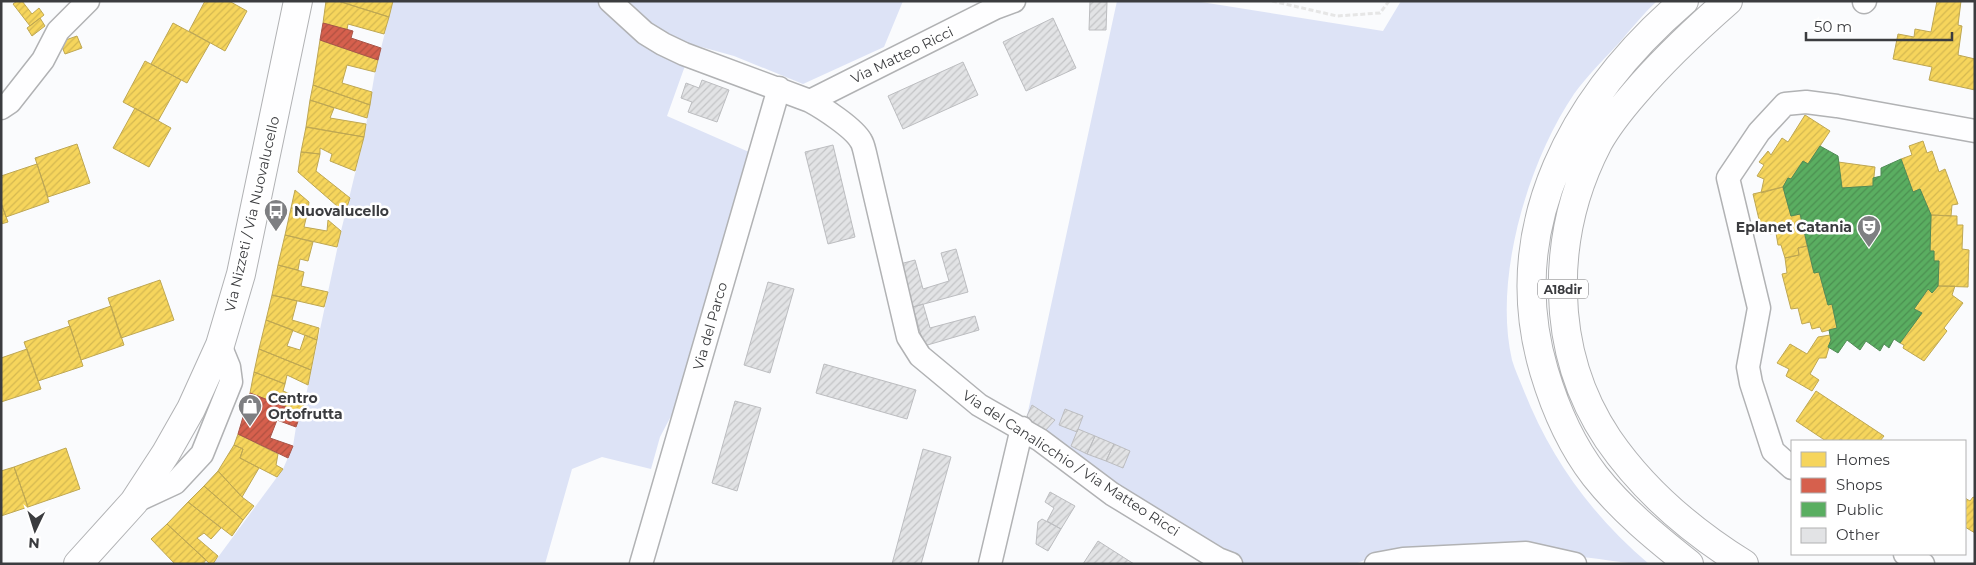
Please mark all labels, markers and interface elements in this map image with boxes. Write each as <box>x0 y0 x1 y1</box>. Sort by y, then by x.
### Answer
scale bar <box>1806 10 1952 42</box>
text: 50 m <box>1814 17 1852 36</box>
street label: Via Matteo Ricci <box>848 22 956 88</box>
street label: Via Nizzeti / Via Nuovalucello <box>221 114 283 314</box>
bus stop icon: Nuovalucello <box>263 198 289 232</box>
place label: Nuovalucello <box>294 202 389 220</box>
theatre icon: Eplanet Catania <box>1856 214 1882 248</box>
place label: Eplanet Catania <box>1736 218 1852 236</box>
street label: Via del Parco <box>689 280 731 372</box>
road number: A18dir <box>1538 280 1588 298</box>
street label: Via del Canalicchio / Via Matteo Ricci <box>959 386 1183 540</box>
place label: Centro Ortofrutta <box>268 389 343 423</box>
shop icon: Centro Ortofrutta <box>237 393 263 427</box>
legend <box>1791 440 1966 555</box>
text: Homes <box>1836 450 1890 469</box>
text: Shops <box>1836 475 1882 494</box>
text: Public <box>1836 500 1884 519</box>
north arrow <box>10 505 60 555</box>
text: Other <box>1836 525 1880 544</box>
text: N <box>28 534 40 552</box>

